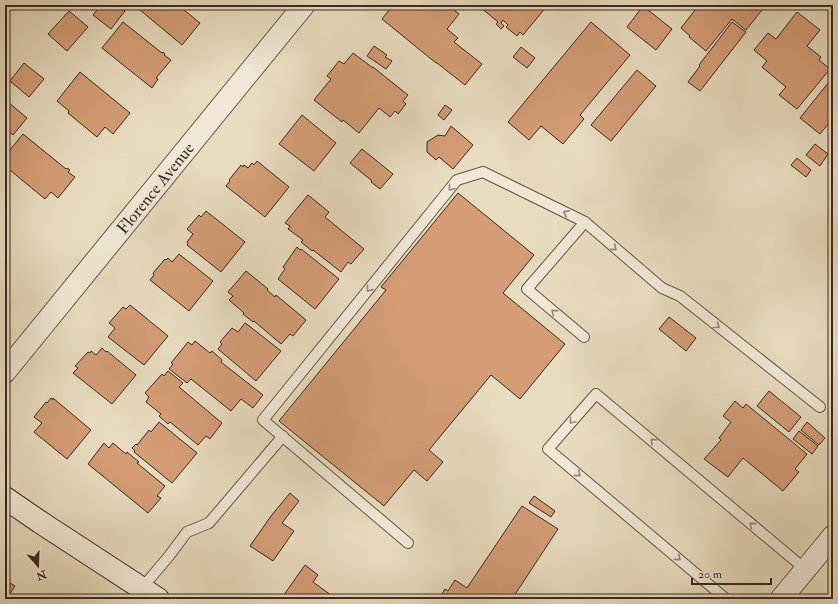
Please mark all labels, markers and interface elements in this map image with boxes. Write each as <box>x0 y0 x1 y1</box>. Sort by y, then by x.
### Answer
street label: Florence Avenue <box>112 138 199 238</box>
one-way arrow <box>448 183 455 191</box>
one-way arrow <box>563 210 571 218</box>
one-way arrow <box>610 243 617 250</box>
one-way arrow <box>367 284 374 292</box>
one-way arrow <box>551 309 559 316</box>
one-way arrow <box>713 321 720 328</box>
one-way arrow <box>569 417 576 424</box>
one-way arrow <box>650 439 657 446</box>
one-way arrow <box>574 470 581 477</box>
one-way arrow <box>750 522 757 529</box>
north arrow <box>18 546 58 586</box>
one-way arrow <box>673 554 680 561</box>
scale bar <box>692 560 771 586</box>
text: N <box>33 567 49 583</box>
text: 20 m <box>698 567 723 582</box>

